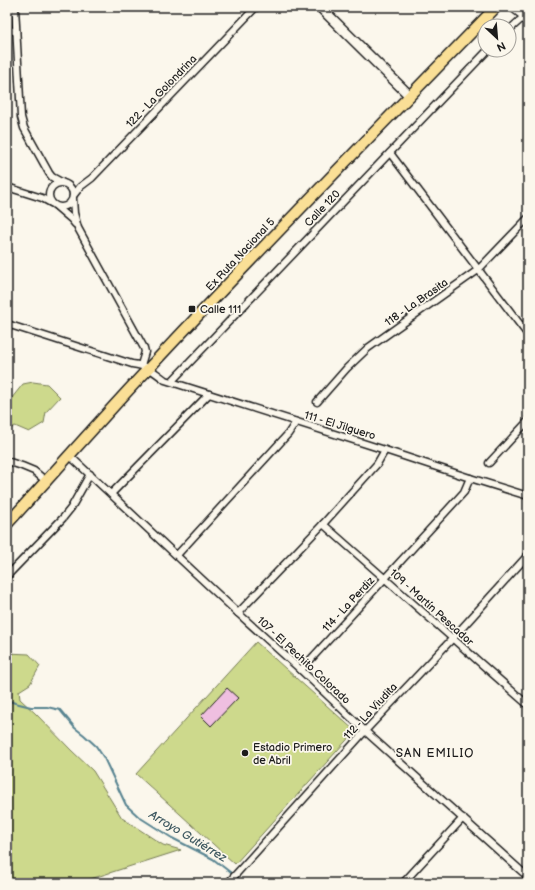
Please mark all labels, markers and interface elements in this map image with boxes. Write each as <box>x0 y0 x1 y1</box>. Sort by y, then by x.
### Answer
north arrow <box>477 18 517 58</box>
text: N <box>495 39 508 54</box>
street label: 122 - La Golondrina <box>123 52 199 130</box>
street label: Calle 120 <box>302 187 343 229</box>
street label: Ex Ruta Nacional 5 <box>203 215 277 293</box>
street label: 118 - La Brasita <box>382 276 450 329</box>
place label: Calle 111 <box>200 303 241 316</box>
marker: Calle 111 <box>187 304 197 314</box>
street label: 111 - El Jilguero <box>303 408 377 442</box>
street label: 109 - Martín Pescador <box>387 566 477 649</box>
street label: 114 - La Perdiz <box>320 574 378 635</box>
street label: 107 - El Pechito Colorado <box>255 614 353 707</box>
street label: 112 - La Viudita <box>341 680 400 742</box>
place label: Estadio Primero de Abril <box>253 741 332 767</box>
district label: SAN EMILIO <box>396 746 474 761</box>
marker: Estadio Primero de Abril <box>240 748 250 758</box>
water label: Arroyo Gutiérrez <box>145 807 230 866</box>

